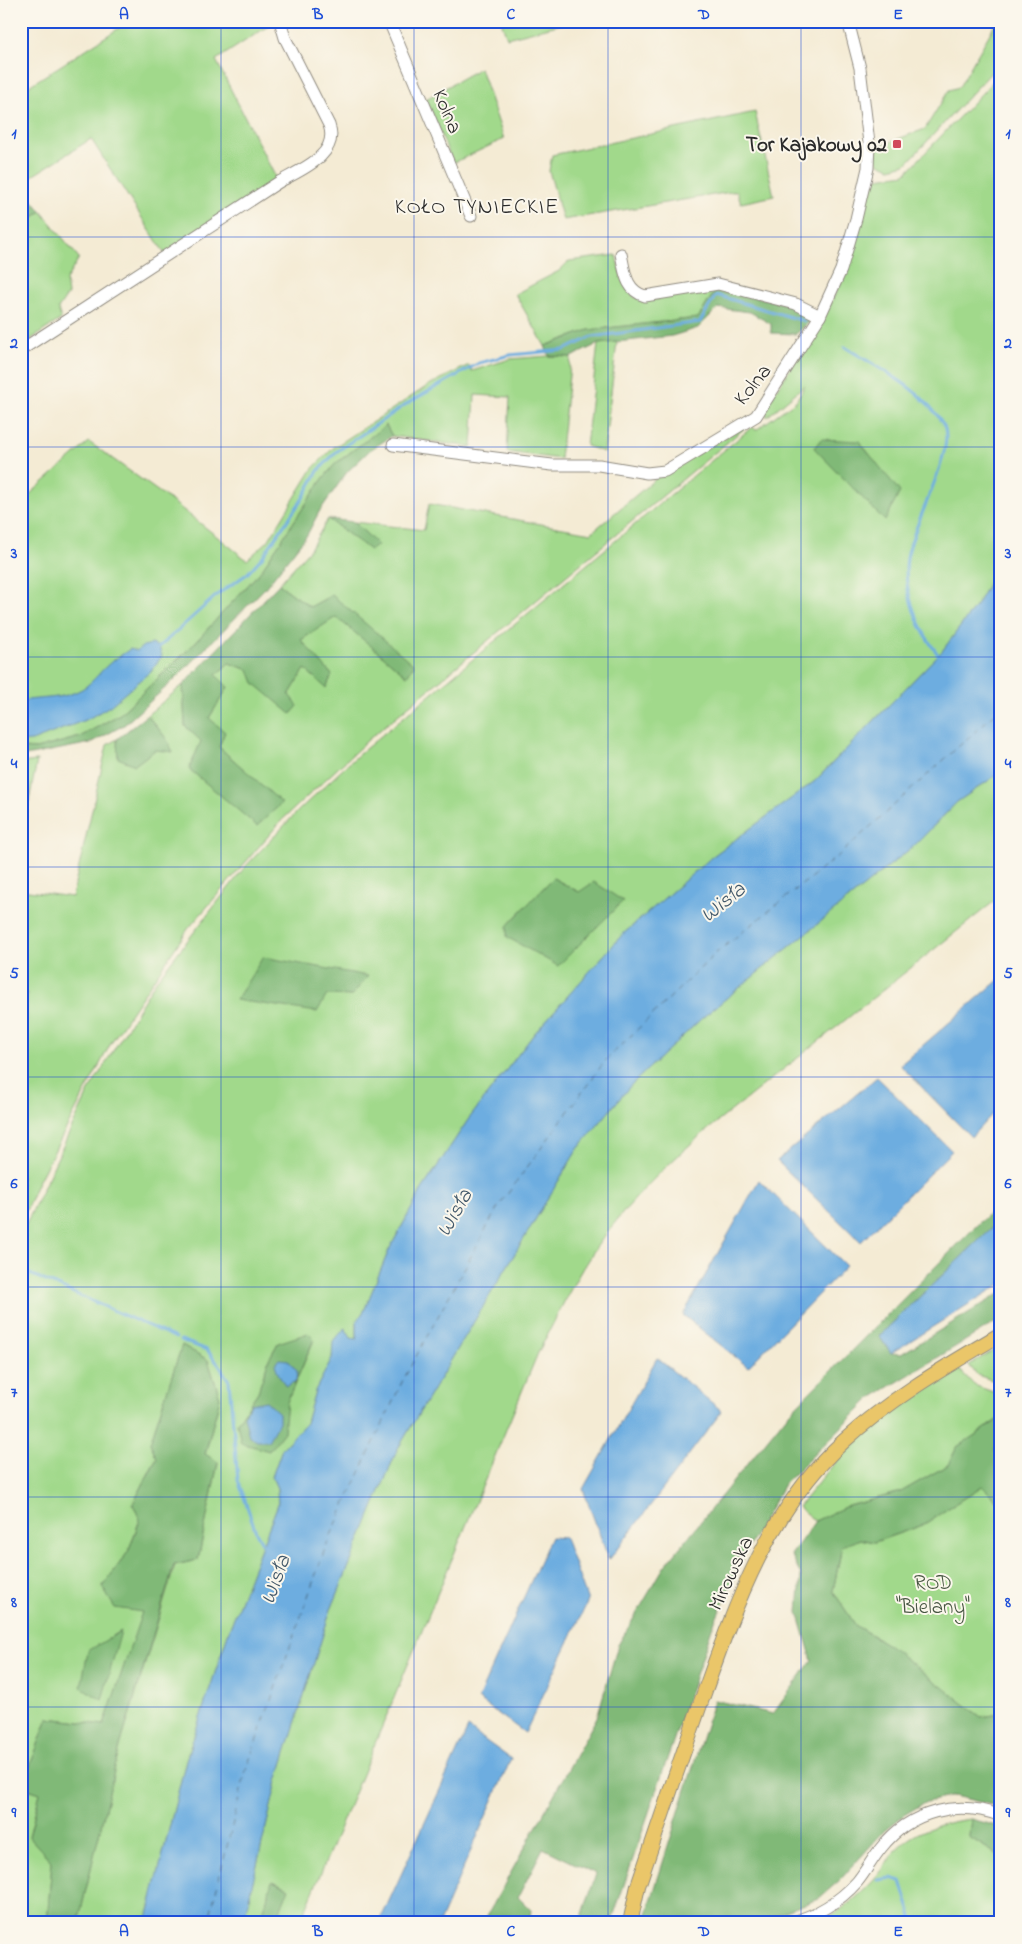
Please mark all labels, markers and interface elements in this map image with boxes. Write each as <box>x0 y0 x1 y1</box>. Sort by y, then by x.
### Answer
text: A <box>119 3 129 27</box>
text: B <box>312 3 324 27</box>
text: C <box>507 3 516 27</box>
text: D <box>697 3 710 27</box>
text: E <box>893 3 903 27</box>
street label: Kolna <box>423 85 469 139</box>
text: 1 <box>11 122 17 146</box>
text: 1 <box>1005 122 1011 146</box>
place label: Tor Kajakowy 02 <box>746 131 888 163</box>
marker: Tor Kajakowy 02 <box>891 138 903 150</box>
district label: KOŁO TYNIECKIE <box>395 192 559 224</box>
text: 2 <box>9 332 18 356</box>
text: 2 <box>1003 332 1012 356</box>
street label: Kolna <box>728 358 780 412</box>
text: 3 <box>10 542 18 566</box>
text: 3 <box>1004 542 1012 566</box>
text: 4 <box>10 752 18 776</box>
text: 4 <box>1004 752 1012 776</box>
water label: Wisła <box>694 874 754 932</box>
text: 5 <box>9 962 19 986</box>
text: 5 <box>1003 962 1013 986</box>
text: 6 <box>9 1172 18 1196</box>
text: 6 <box>1003 1172 1012 1196</box>
water label: Wisła <box>429 1183 483 1243</box>
text: 7 <box>11 1381 18 1405</box>
text: 7 <box>1005 1381 1012 1405</box>
street label: Mirowska <box>702 1532 762 1616</box>
water label: Wisła <box>253 1550 301 1609</box>
park label: ROD "Bielany" <box>896 1569 970 1625</box>
text: 8 <box>10 1591 17 1615</box>
text: 8 <box>1004 1591 1011 1615</box>
text: 9 <box>11 1801 17 1825</box>
text: 9 <box>1005 1801 1011 1825</box>
text: A <box>119 1920 129 1944</box>
text: B <box>312 1920 324 1944</box>
text: C <box>507 1920 516 1944</box>
text: D <box>697 1920 710 1944</box>
text: E <box>893 1920 903 1944</box>

